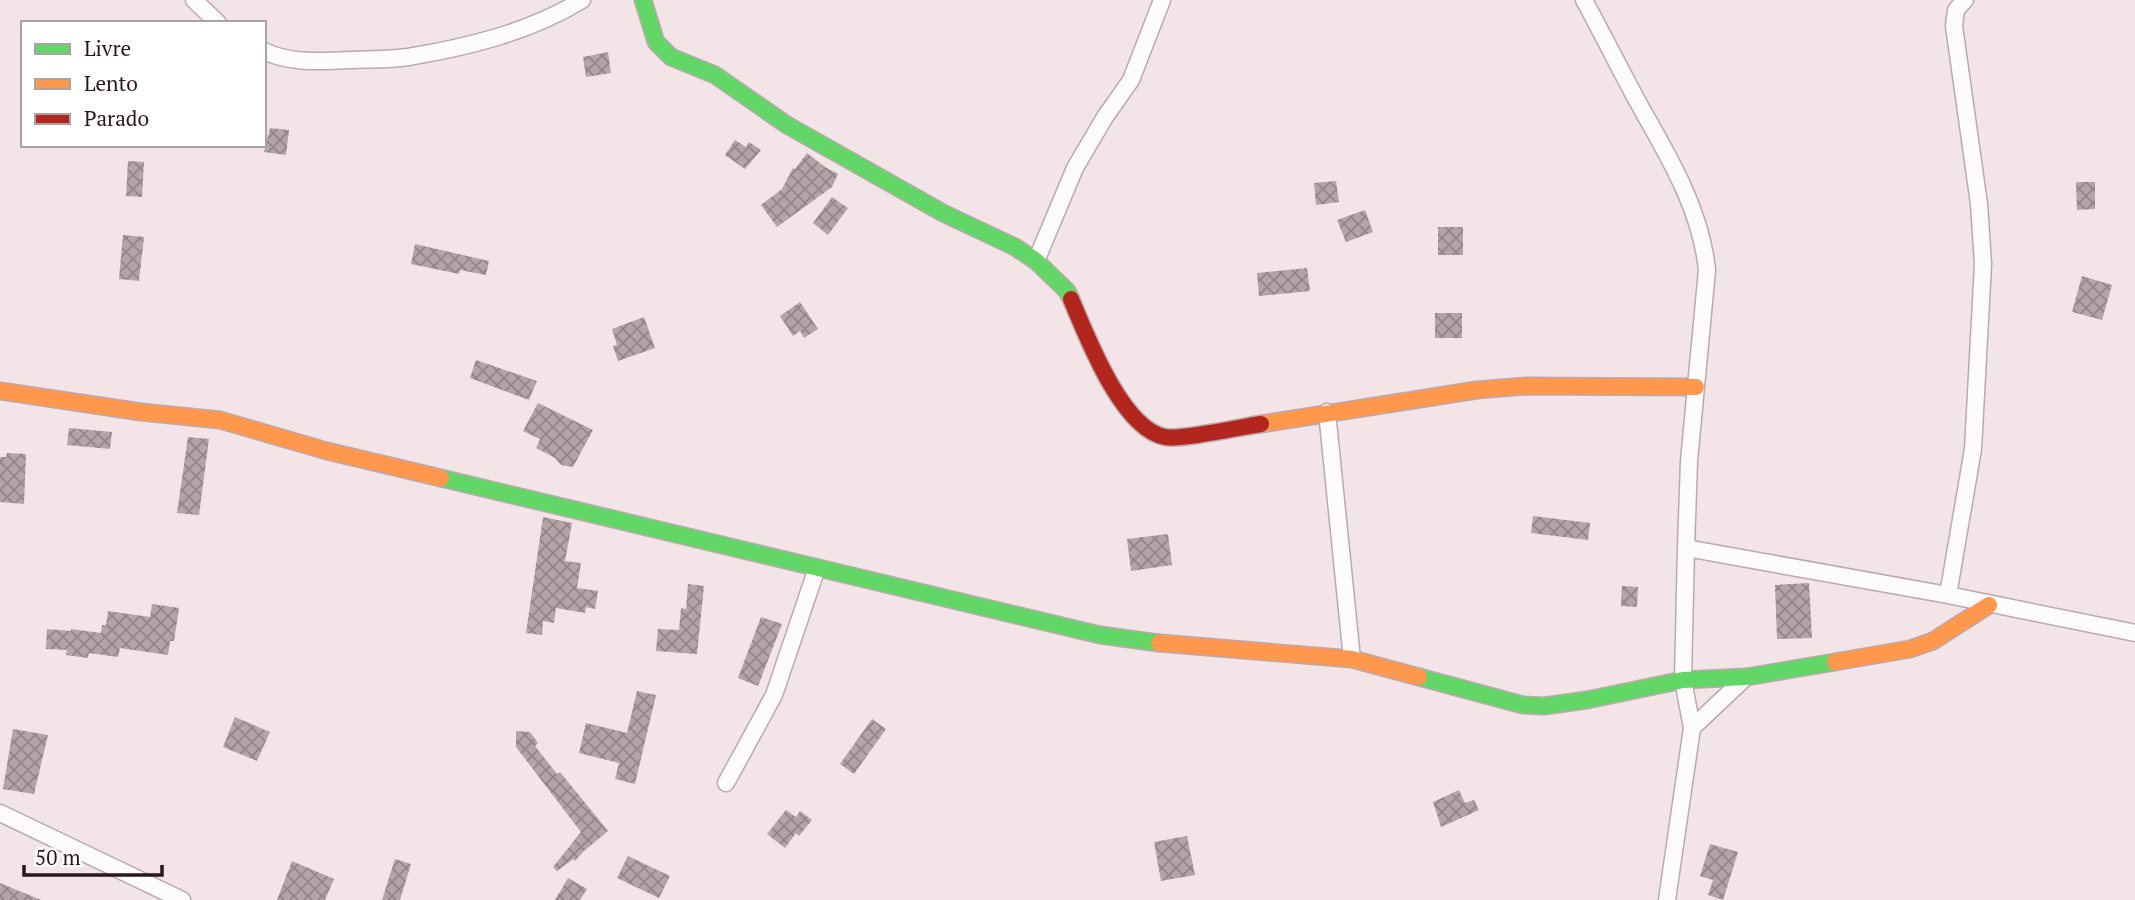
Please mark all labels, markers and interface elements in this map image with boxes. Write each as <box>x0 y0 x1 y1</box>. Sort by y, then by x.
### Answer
legend <box>21 21 266 147</box>
text: Livre <box>84 34 131 62</box>
text: Lento <box>84 69 138 97</box>
text: Parado <box>84 104 149 132</box>
scale bar <box>24 834 163 878</box>
text: 50 m <box>35 843 81 871</box>

